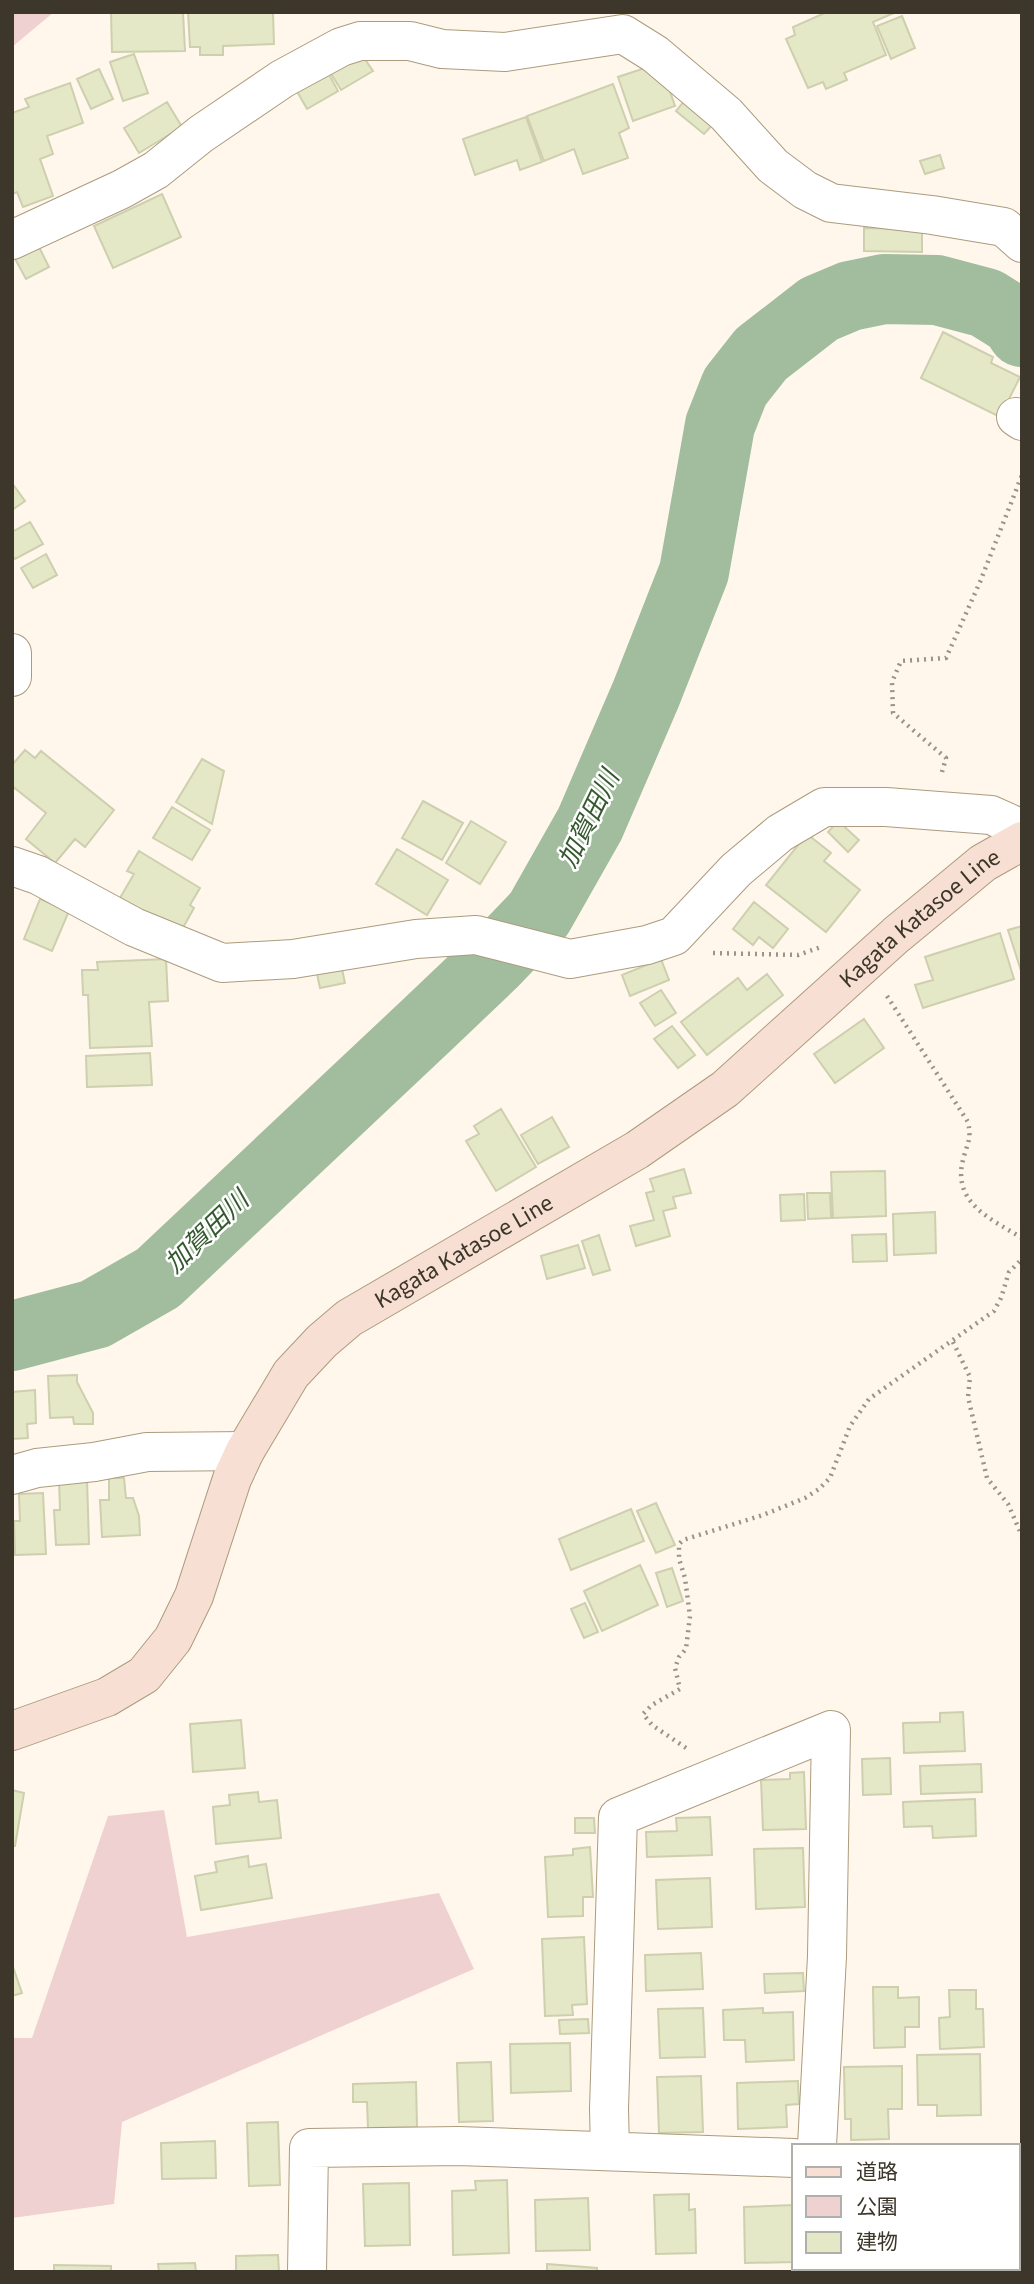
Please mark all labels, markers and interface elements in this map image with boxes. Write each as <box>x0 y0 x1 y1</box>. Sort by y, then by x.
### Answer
water label: 加賀田川 <box>550 761 630 874</box>
street label: Kagata Katasoe Line <box>831 839 1006 996</box>
water label: 加賀田川 <box>157 1180 259 1281</box>
street label: Kagata Katasoe Line <box>368 1185 560 1317</box>
legend <box>792 2144 1020 2270</box>
text: 道路 <box>856 2157 898 2187</box>
text: 公園 <box>856 2192 898 2222</box>
text: 建物 <box>856 2227 898 2257</box>

